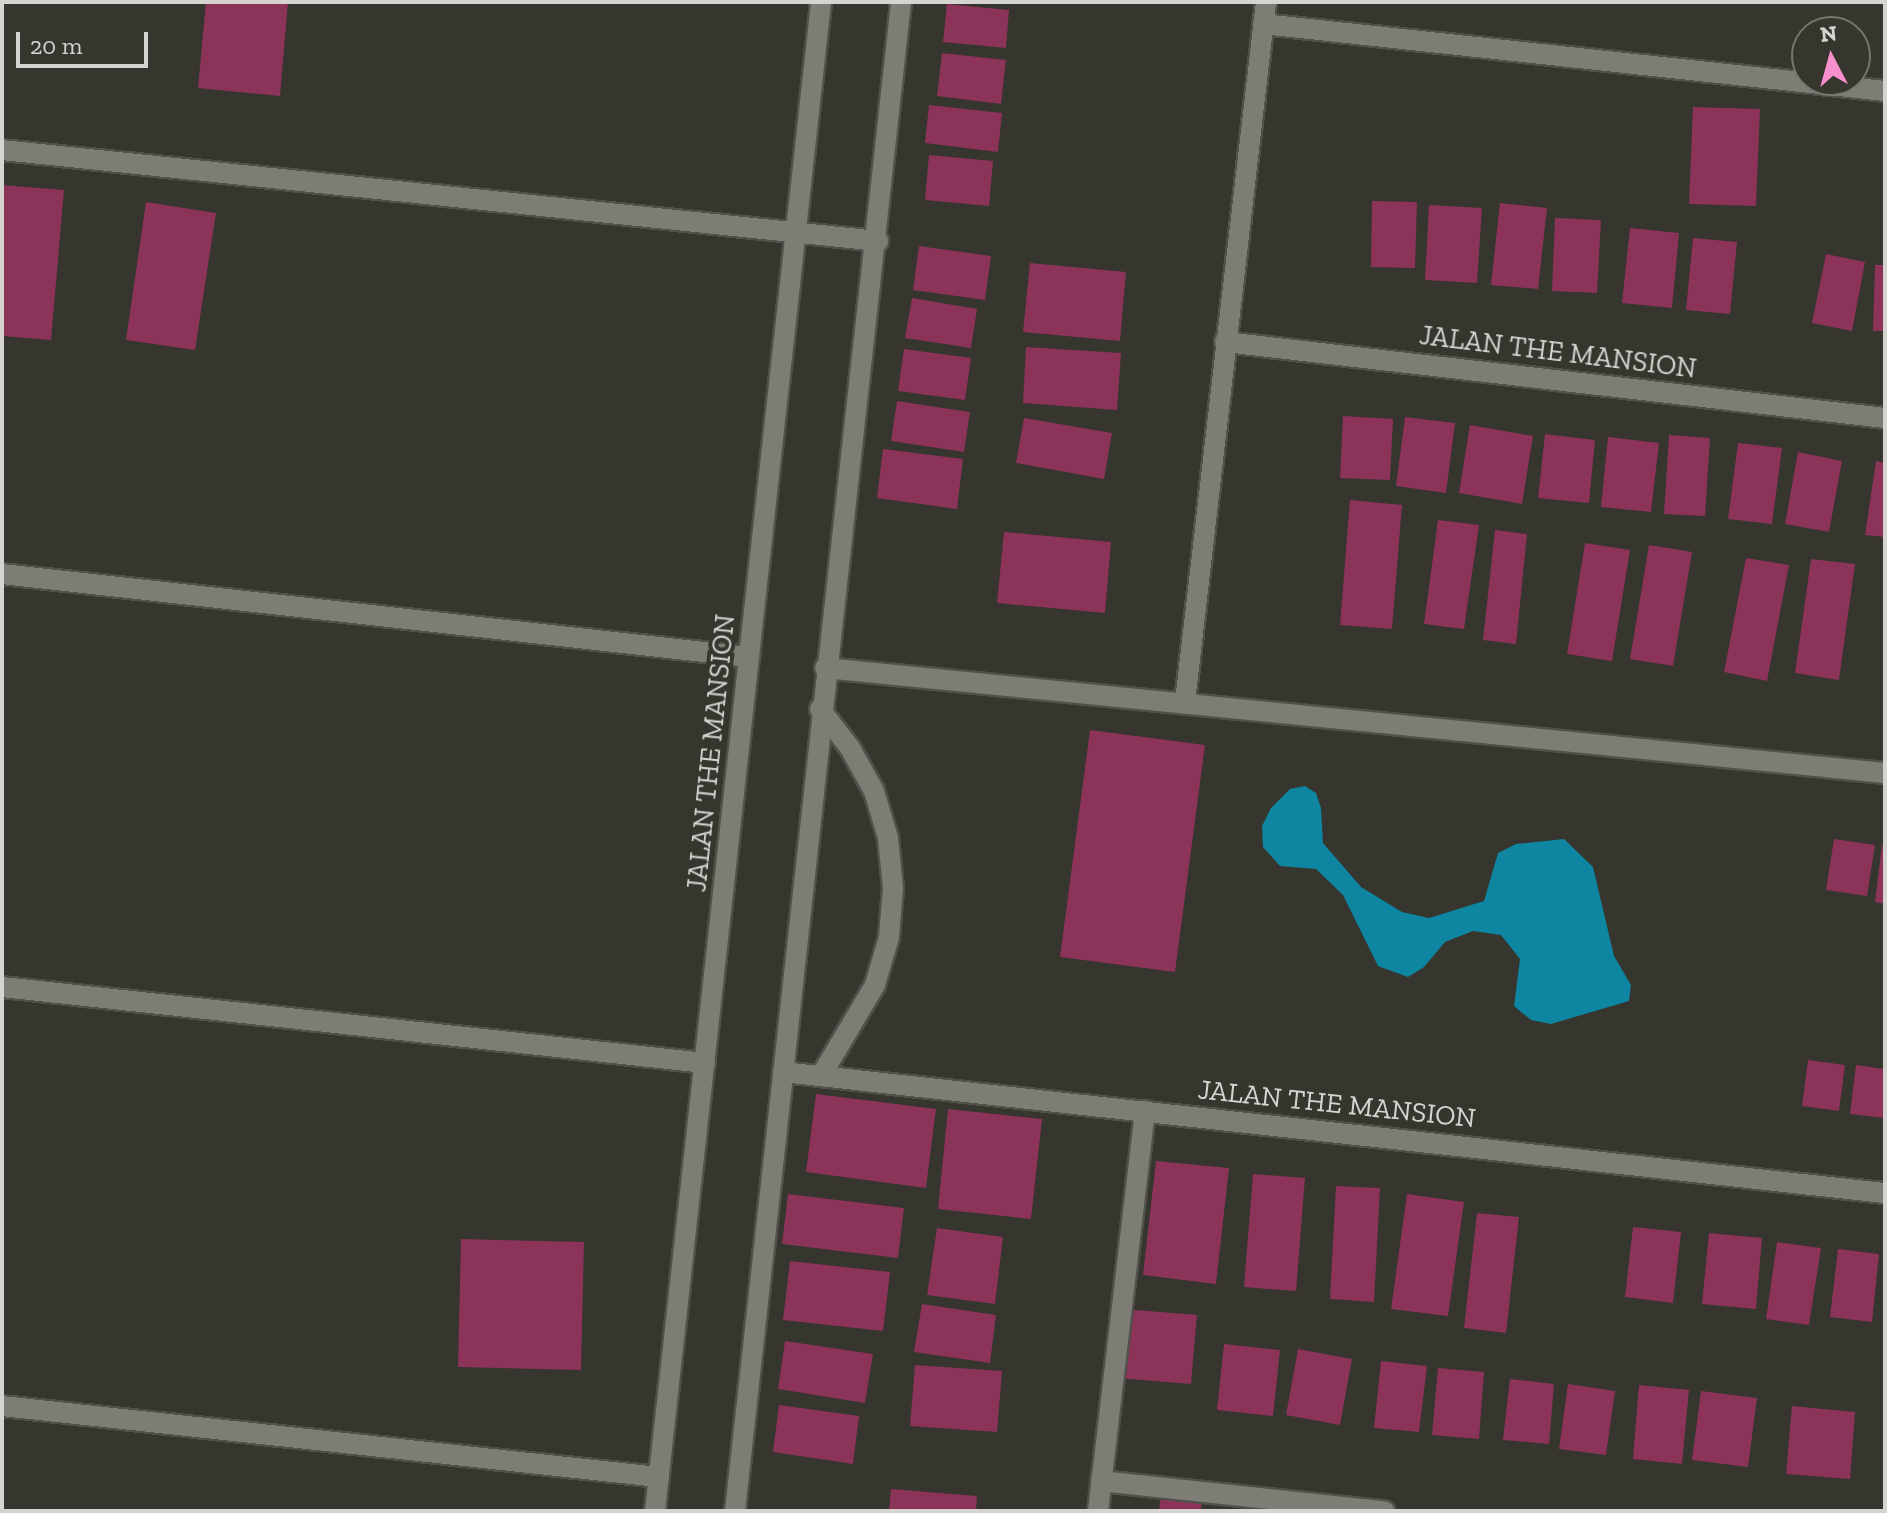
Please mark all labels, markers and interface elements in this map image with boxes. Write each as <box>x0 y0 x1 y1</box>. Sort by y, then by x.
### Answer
scale bar <box>20 16 152 66</box>
north arrow <box>1791 16 1871 96</box>
text: N <box>1819 19 1838 48</box>
text: 20 m <box>30 31 82 60</box>
street label: JALAN THE MANSION <box>1417 318 1699 386</box>
street label: JALAN THE MANSION <box>680 612 742 894</box>
street label: JALAN THE MANSION <box>1196 1073 1478 1135</box>

